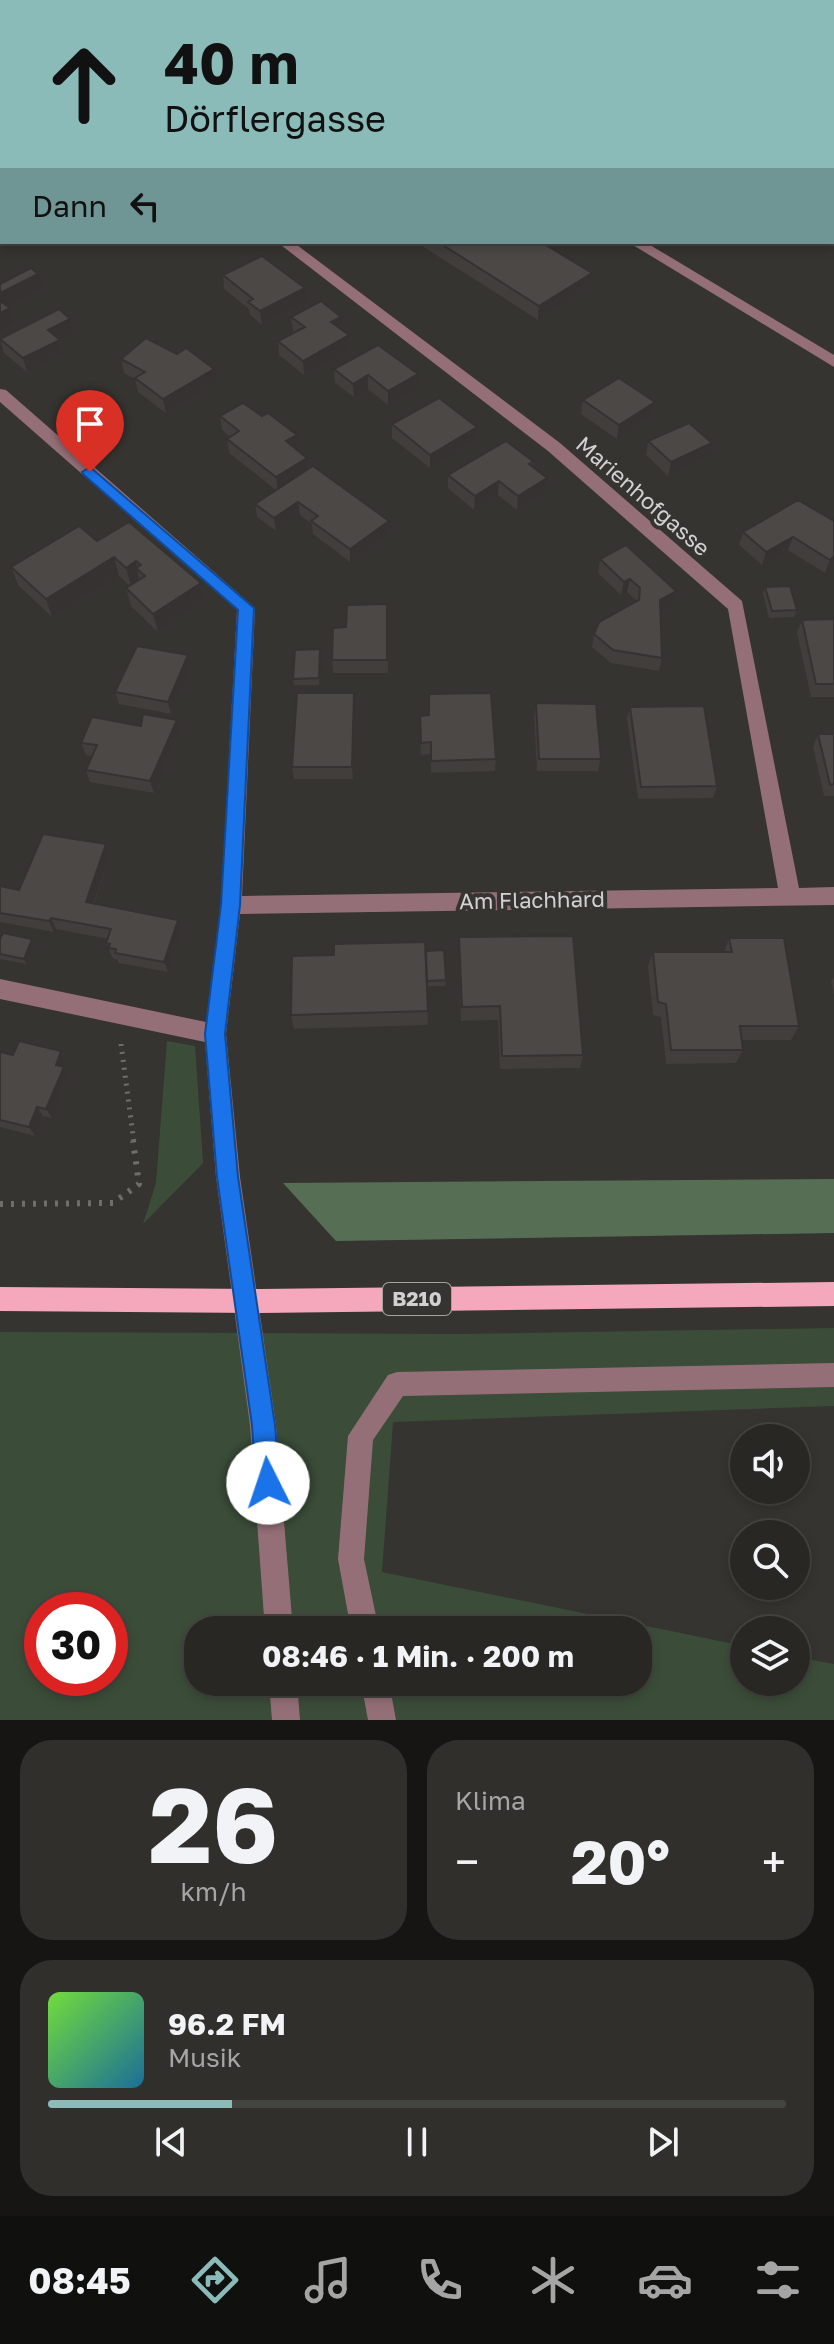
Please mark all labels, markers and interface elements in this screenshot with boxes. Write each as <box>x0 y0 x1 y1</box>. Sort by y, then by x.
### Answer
text: 40 m <box>164 29 298 96</box>
icon: ahead <box>32 32 136 136</box>
text: Dörflergasse <box>164 97 386 140</box>
icon: left <box>123 184 167 228</box>
text: Dann <box>32 188 107 224</box>
pin <box>56 390 124 472</box>
icon: arrive <box>68 402 112 446</box>
street label: Marienhofgasse <box>571 430 716 561</box>
street label: Am Flachhard <box>459 885 605 914</box>
road number: B210 <box>383 1283 451 1315</box>
map controls <box>730 1424 810 1696</box>
button: sound <box>730 1424 810 1504</box>
position arrow <box>226 1441 310 1525</box>
button: search <box>730 1520 810 1600</box>
speed limit sign: 30 <box>24 1592 128 1696</box>
button: layers <box>730 1616 810 1696</box>
text: 08:46 · 1 Min. · 200 m <box>262 1638 574 1674</box>
text: 26 <box>149 1761 278 1886</box>
text: Klima <box>455 1785 526 1816</box>
text: 20° <box>571 1825 670 1897</box>
text: − <box>455 1835 479 1888</box>
text: + <box>762 1835 786 1888</box>
text: km/h <box>180 1876 247 1907</box>
text: 96.2 FM <box>168 2006 286 2042</box>
text: Musik <box>168 2042 242 2073</box>
icon: previous <box>149 2120 193 2164</box>
icon: pause <box>395 2120 439 2164</box>
icon: next <box>641 2120 685 2164</box>
icon: directions <box>187 2252 243 2308</box>
icon: music <box>300 2252 356 2308</box>
icon: phone <box>412 2252 468 2308</box>
icon: climate <box>525 2252 581 2308</box>
icon: car <box>637 2252 693 2308</box>
icon: filters <box>750 2252 806 2308</box>
text: 08:45 <box>28 2259 131 2302</box>

